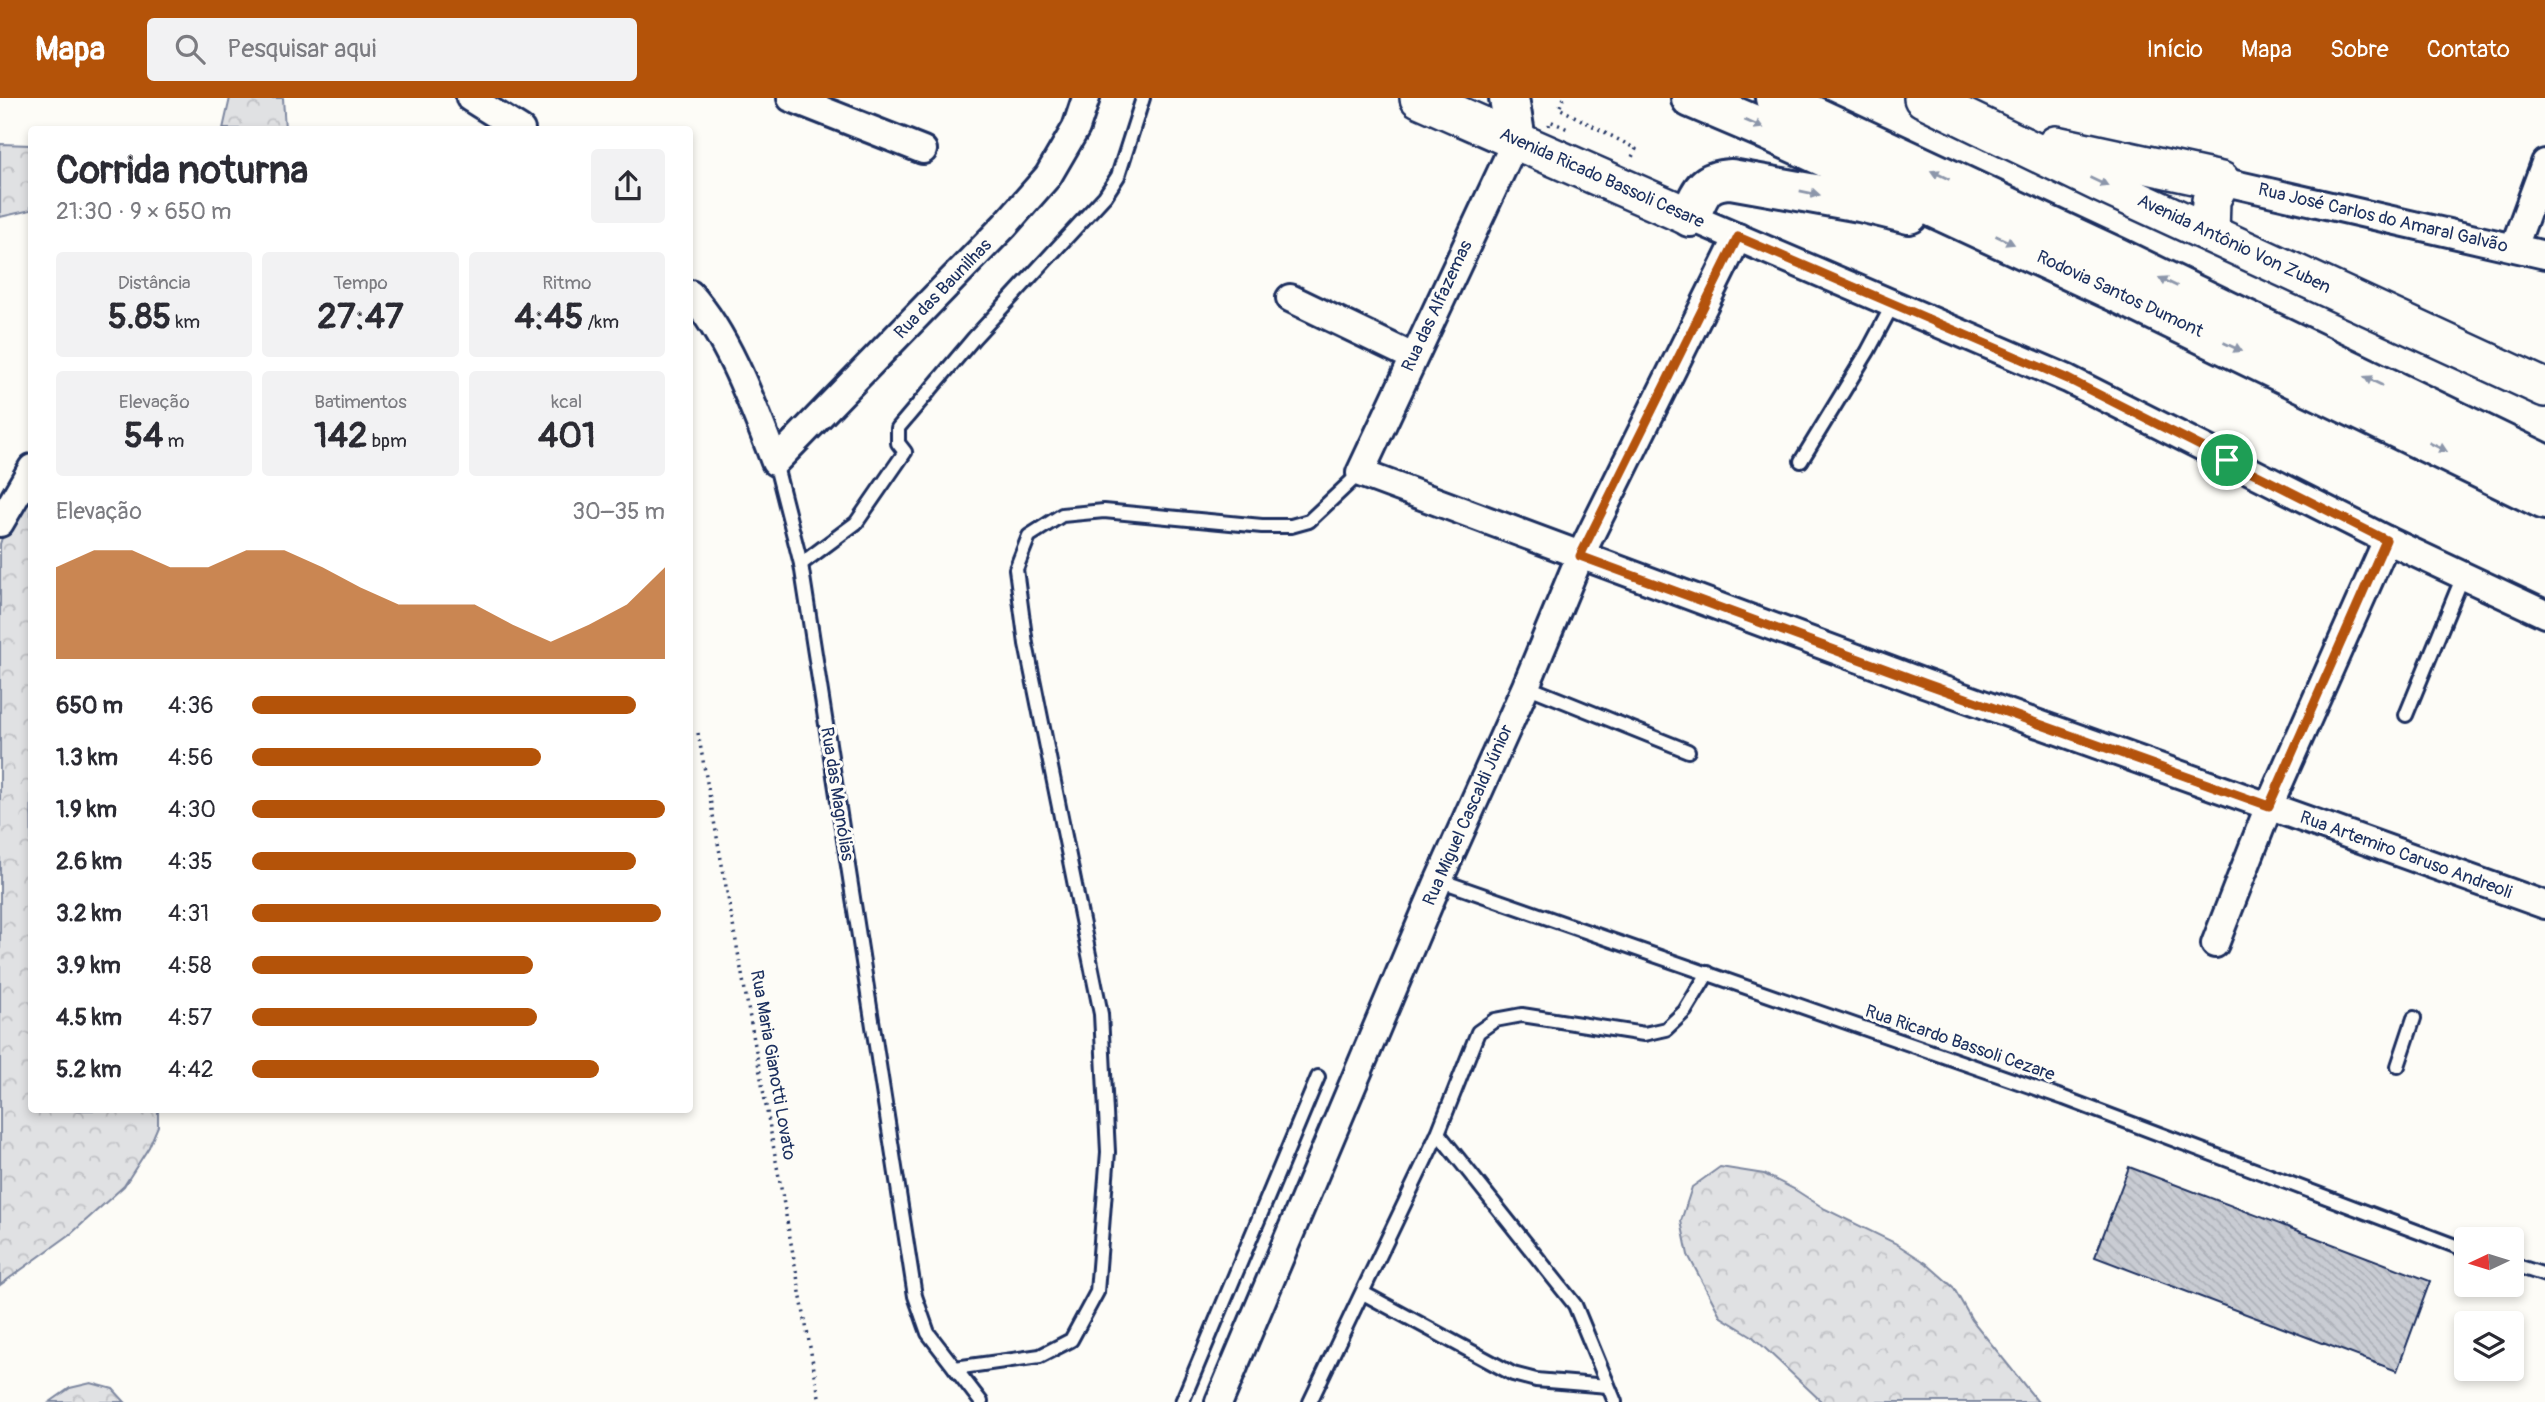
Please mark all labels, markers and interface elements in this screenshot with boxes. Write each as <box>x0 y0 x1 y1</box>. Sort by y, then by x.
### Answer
search box <box>147 18 637 81</box>
text: Mapa <box>35 29 105 70</box>
icon: search <box>171 30 209 68</box>
text: Pesquisar aqui <box>227 33 376 65</box>
text: Início <box>2147 35 2203 64</box>
text: Mapa <box>2241 35 2292 64</box>
text: Sobre <box>2330 35 2389 64</box>
text: Contato <box>2427 35 2510 64</box>
one-way arrow <box>1744 119 1765 130</box>
street label: Avenida Ricado Bassoli Cesare <box>1496 122 1708 234</box>
text: Corrida noturna <box>56 147 308 195</box>
button: share <box>591 149 665 223</box>
one-way arrow <box>1930 169 1951 180</box>
one-way arrow <box>2089 177 2109 188</box>
street label: Rua José Carlos do Amaral Galvão <box>2256 178 2510 258</box>
one-way arrow <box>1799 188 1821 199</box>
street label: Avenida Antônio Von Zuben <box>2134 189 2334 299</box>
text: 21:30 · 9 × 650 m <box>56 197 231 226</box>
street label: Rua das Baunilhas <box>889 234 997 344</box>
one-way arrow <box>1995 234 2015 246</box>
street label: Rua das Alfazemas <box>1397 237 1477 375</box>
street label: Rodovia Santos Dumont <box>2033 245 2208 343</box>
text: Distância <box>118 271 191 295</box>
text: Tempo <box>333 271 388 295</box>
text: Ritmo <box>542 271 591 295</box>
one-way arrow <box>2158 277 2178 288</box>
text: 5.85 <box>108 295 171 339</box>
text: 27:47 <box>317 295 404 339</box>
text: 4:45 <box>514 295 583 339</box>
text: km <box>171 310 200 334</box>
text: /km <box>583 310 619 334</box>
one-way arrow <box>2223 341 2243 353</box>
one-way arrow <box>2363 376 2383 387</box>
text: Elevação <box>119 390 190 414</box>
text: Batimentos <box>314 390 407 414</box>
text: kcal <box>551 390 582 414</box>
text: 54 <box>124 414 163 458</box>
text: 142 <box>314 414 368 458</box>
text: 401 <box>538 414 596 458</box>
text: m <box>163 429 184 453</box>
text: bpm <box>368 429 407 453</box>
pin <box>2197 430 2257 490</box>
icon: arrive <box>2208 441 2246 479</box>
one-way arrow <box>2428 442 2448 453</box>
text: Elevação <box>56 497 142 526</box>
text: 30–35 m <box>572 497 665 526</box>
text: 650 m <box>56 691 123 720</box>
text: 4:36 <box>168 691 214 720</box>
street label: Rua Miguel Cascaldi Júnior <box>1418 720 1519 909</box>
street label: Rua das Magnólias <box>815 725 859 863</box>
text: 1.3 km <box>56 743 118 772</box>
text: 4:56 <box>168 743 213 772</box>
text: 1.9 km <box>56 795 117 824</box>
text: 4:30 <box>168 795 216 824</box>
street label: Rua Artemiro Caruso Andreoli <box>2297 806 2515 904</box>
text: 2.6 km <box>56 847 122 876</box>
text: 4:35 <box>168 847 213 876</box>
text: 3.2 km <box>56 899 122 928</box>
text: 4:31 <box>168 899 209 928</box>
text: 3.9 km <box>56 951 121 980</box>
text: 4:58 <box>168 951 212 980</box>
street label: Rua Maria Gianotti Lovato <box>745 968 801 1162</box>
street label: Rua Ricardo Bassoli Cezare <box>1862 1000 2058 1086</box>
text: 4.5 km <box>56 1003 122 1032</box>
text: 4:57 <box>168 1003 212 1032</box>
text: 5.2 km <box>56 1055 121 1084</box>
text: 4:42 <box>168 1055 214 1084</box>
north arrow <box>2454 1227 2524 1297</box>
map controls <box>2454 1227 2524 1381</box>
button: layers <box>2454 1311 2524 1381</box>

